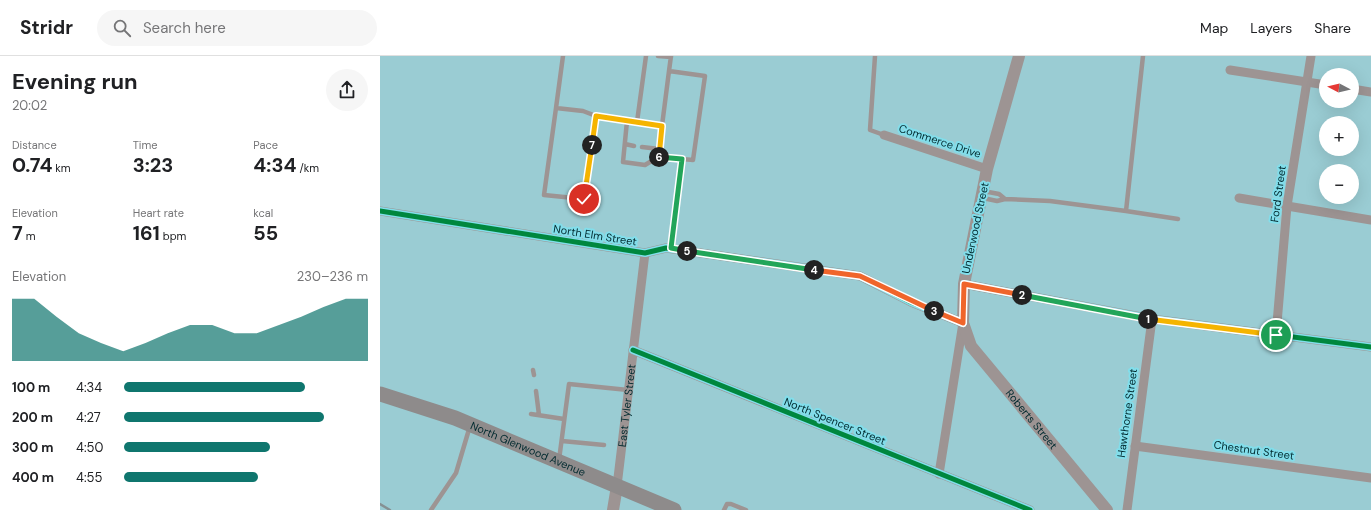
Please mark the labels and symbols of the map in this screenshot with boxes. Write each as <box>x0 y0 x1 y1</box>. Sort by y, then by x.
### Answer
north arrow <box>1319 68 1359 108</box>
street label: Commerce Drive <box>897 121 983 161</box>
pin: 7 <box>582 135 602 155</box>
pin: 6 <box>649 147 669 167</box>
street label: Ford Street <box>1267 165 1289 223</box>
street label: Underwood Street <box>958 181 992 275</box>
pin <box>567 182 601 216</box>
street label: North Elm Street <box>552 221 638 249</box>
pin: 5 <box>677 241 697 261</box>
pin: 4 <box>804 260 824 280</box>
pin: 2 <box>1012 285 1032 305</box>
pin: 3 <box>924 301 944 321</box>
pin: 1 <box>1138 309 1158 329</box>
pin <box>1259 318 1293 352</box>
street label: East Tyler Street <box>615 363 639 448</box>
street label: Hawthorne Street <box>1114 368 1140 458</box>
street label: Roberts Street <box>1003 386 1061 452</box>
street label: North Spencer Street <box>782 394 888 448</box>
street label: North Glenwood Avenue <box>468 418 588 479</box>
street label: Chestnut Street <box>1213 437 1295 463</box>

